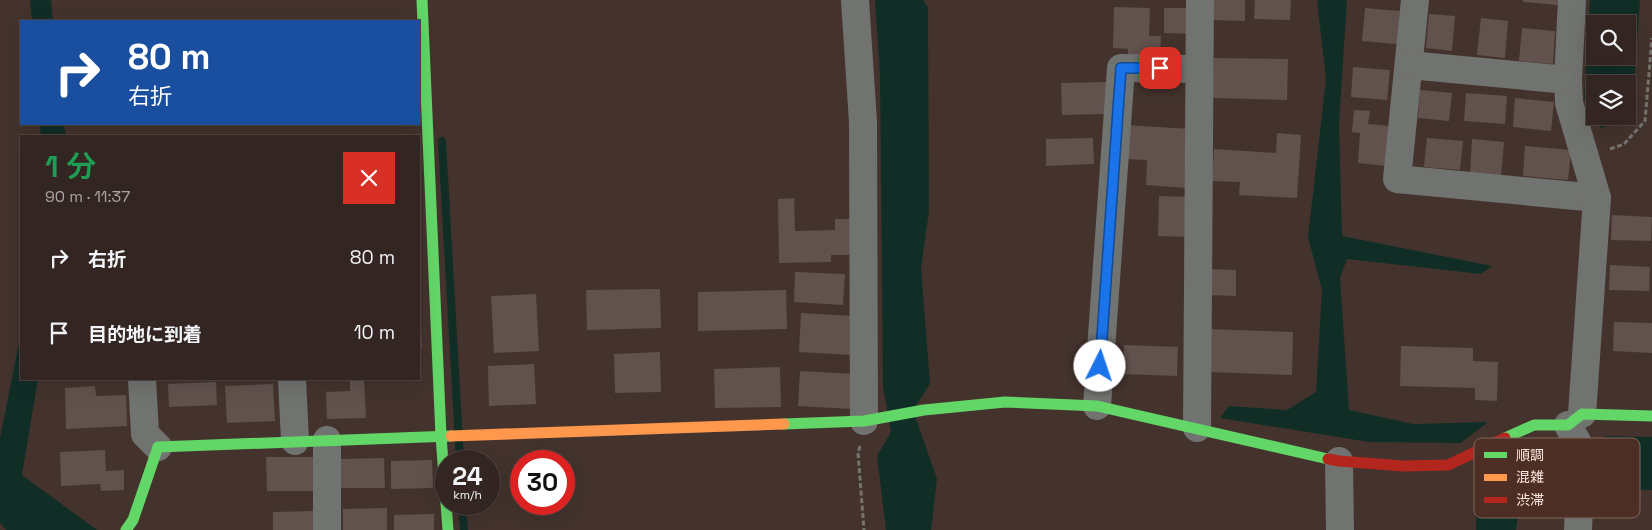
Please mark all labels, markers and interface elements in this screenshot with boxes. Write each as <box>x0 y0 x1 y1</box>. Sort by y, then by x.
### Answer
map controls <box>1586 15 1636 125</box>
button: search <box>1586 15 1636 65</box>
text: 80 m <box>128 35 210 79</box>
icon: right <box>45 40 110 105</box>
pin <box>1139 47 1181 89</box>
icon: arrive <box>1146 54 1174 82</box>
button: layers <box>1586 75 1636 125</box>
text: 右折 <box>128 82 172 110</box>
text: 1 分 <box>45 147 96 186</box>
button: close <box>343 152 395 204</box>
text: 90 m · 11:37 <box>45 186 130 207</box>
icon: right <box>45 244 73 272</box>
text: 80 m <box>350 245 395 270</box>
text: 右折 <box>88 247 126 272</box>
icon: arrive <box>45 319 73 347</box>
text: 10 m <box>354 320 395 345</box>
text: 目的地に到着 <box>88 322 202 347</box>
position arrow <box>1073 339 1125 391</box>
legend <box>1474 438 1640 518</box>
text: 順調 <box>1516 446 1544 464</box>
speed limit sign: 30 <box>510 450 575 515</box>
text: 24 <box>452 460 483 492</box>
text: 混雑 <box>1516 468 1544 486</box>
text: km/h <box>453 487 482 503</box>
text: 渋滞 <box>1516 491 1544 509</box>

